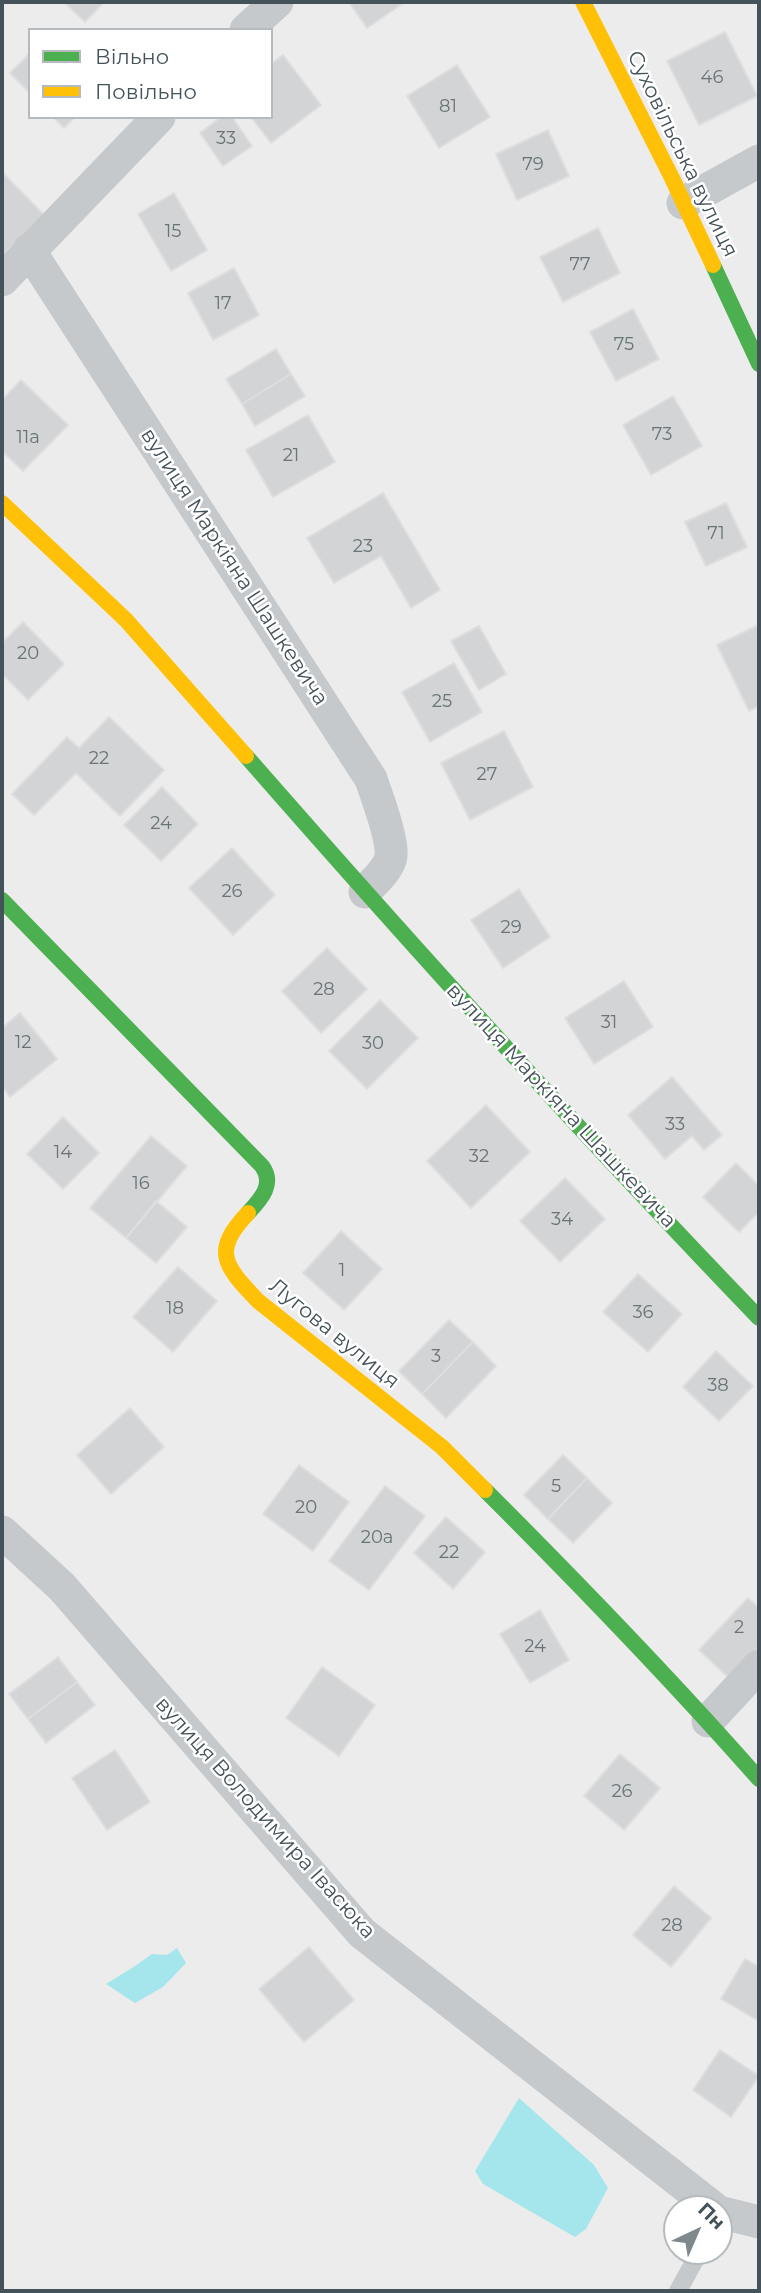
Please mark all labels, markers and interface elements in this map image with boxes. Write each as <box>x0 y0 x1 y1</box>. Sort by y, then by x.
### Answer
legend <box>28 28 273 119</box>
text: Вільно <box>95 44 169 69</box>
street label: Суховільська вулиця <box>621 47 743 261</box>
house number: 46 <box>701 67 723 89</box>
text: Повільно <box>95 79 197 104</box>
house number: 81 <box>439 96 457 118</box>
house number: 33 <box>216 128 236 150</box>
house number: 79 <box>522 154 544 176</box>
house number: 15 <box>165 221 181 243</box>
house number: 77 <box>569 254 591 276</box>
house number: 17 <box>214 293 232 315</box>
house number: 75 <box>614 334 634 356</box>
street label: вулиця Маркіяна Шашкевича <box>135 424 333 710</box>
house number: 73 <box>652 424 672 446</box>
house number: 11а <box>16 427 40 449</box>
house number: 21 <box>283 445 299 467</box>
house number: 71 <box>707 523 725 545</box>
house number: 23 <box>353 536 373 558</box>
house number: 20 <box>17 643 39 665</box>
house number: 25 <box>432 691 452 713</box>
house number: 22 <box>89 748 109 770</box>
house number: 27 <box>477 764 497 786</box>
house number: 24 <box>150 813 172 835</box>
house number: 26 <box>221 881 243 903</box>
house number: 29 <box>500 917 522 939</box>
street label: вулиця Маркіяна Шашкевича <box>441 978 681 1234</box>
house number: 28 <box>313 979 335 1001</box>
house number: 31 <box>601 1012 617 1034</box>
house number: 12 <box>15 1032 31 1054</box>
house number: 30 <box>362 1033 384 1055</box>
house number: 33 <box>665 1114 685 1136</box>
house number: 14 <box>54 1142 72 1164</box>
house number: 32 <box>469 1146 489 1168</box>
house number: 16 <box>132 1173 150 1195</box>
house number: 34 <box>551 1209 573 1231</box>
house number: 1 <box>339 1260 345 1282</box>
street label: Лугова вулиця <box>264 1274 404 1394</box>
house number: 18 <box>166 1298 184 1320</box>
house number: 36 <box>632 1302 654 1324</box>
house number: 3 <box>431 1346 441 1368</box>
house number: 38 <box>707 1375 729 1397</box>
house number: 5 <box>551 1476 561 1498</box>
house number: 20 <box>295 1497 317 1519</box>
house number: 20а <box>361 1527 393 1549</box>
house number: 22 <box>439 1542 459 1564</box>
house number: 2 <box>734 1617 744 1639</box>
house number: 24 <box>524 1636 546 1658</box>
street label: вулиця Володимира Івасюка <box>150 1692 380 1944</box>
house number: 26 <box>611 1781 633 1803</box>
house number: 28 <box>661 1915 683 1937</box>
north arrow <box>663 2195 733 2265</box>
text: Пн <box>693 2198 730 2234</box>

